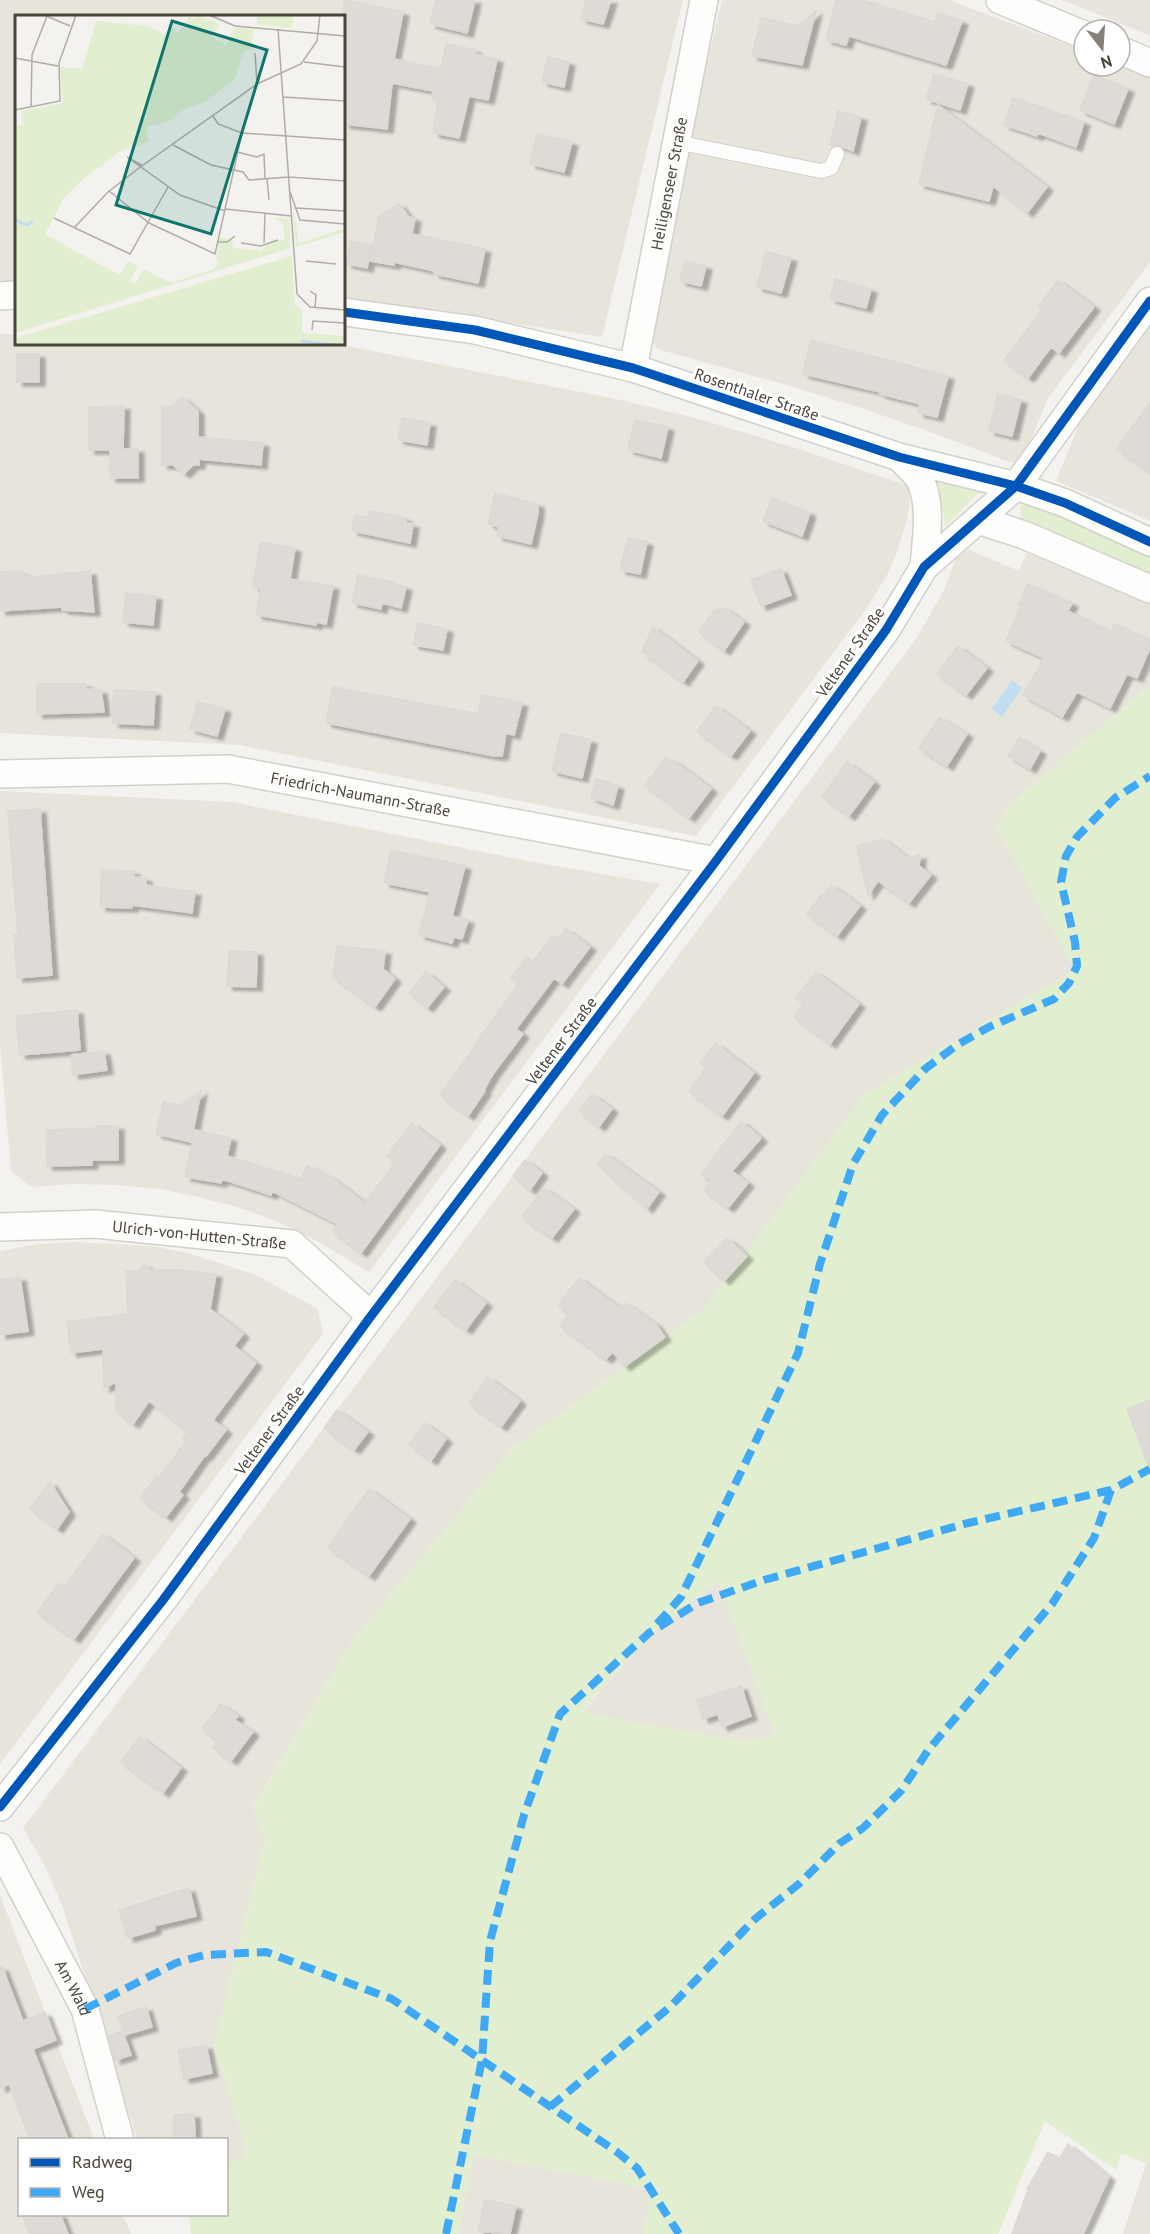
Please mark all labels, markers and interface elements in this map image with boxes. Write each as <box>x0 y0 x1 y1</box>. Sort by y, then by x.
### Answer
inset map <box>15 15 345 345</box>
north arrow <box>1072 18 1132 78</box>
text: N <box>1098 51 1114 73</box>
street label: Heiligenseer Straße <box>646 115 691 252</box>
street label: Rosenthaler Straße <box>692 363 822 425</box>
street label: Veltener Straße <box>811 603 889 702</box>
street label: Friedrich-Naumann-Straße <box>269 767 452 821</box>
street label: Veltener Straße <box>521 993 601 1090</box>
street label: Ulrich-von-Hutten-Straße <box>111 1216 287 1253</box>
street label: Veltener Straße <box>229 1381 308 1479</box>
street label: Am Wald <box>51 1957 96 2018</box>
legend <box>18 2138 228 2216</box>
text: Radweg <box>72 2150 133 2173</box>
text: Weg <box>72 2180 105 2203</box>

